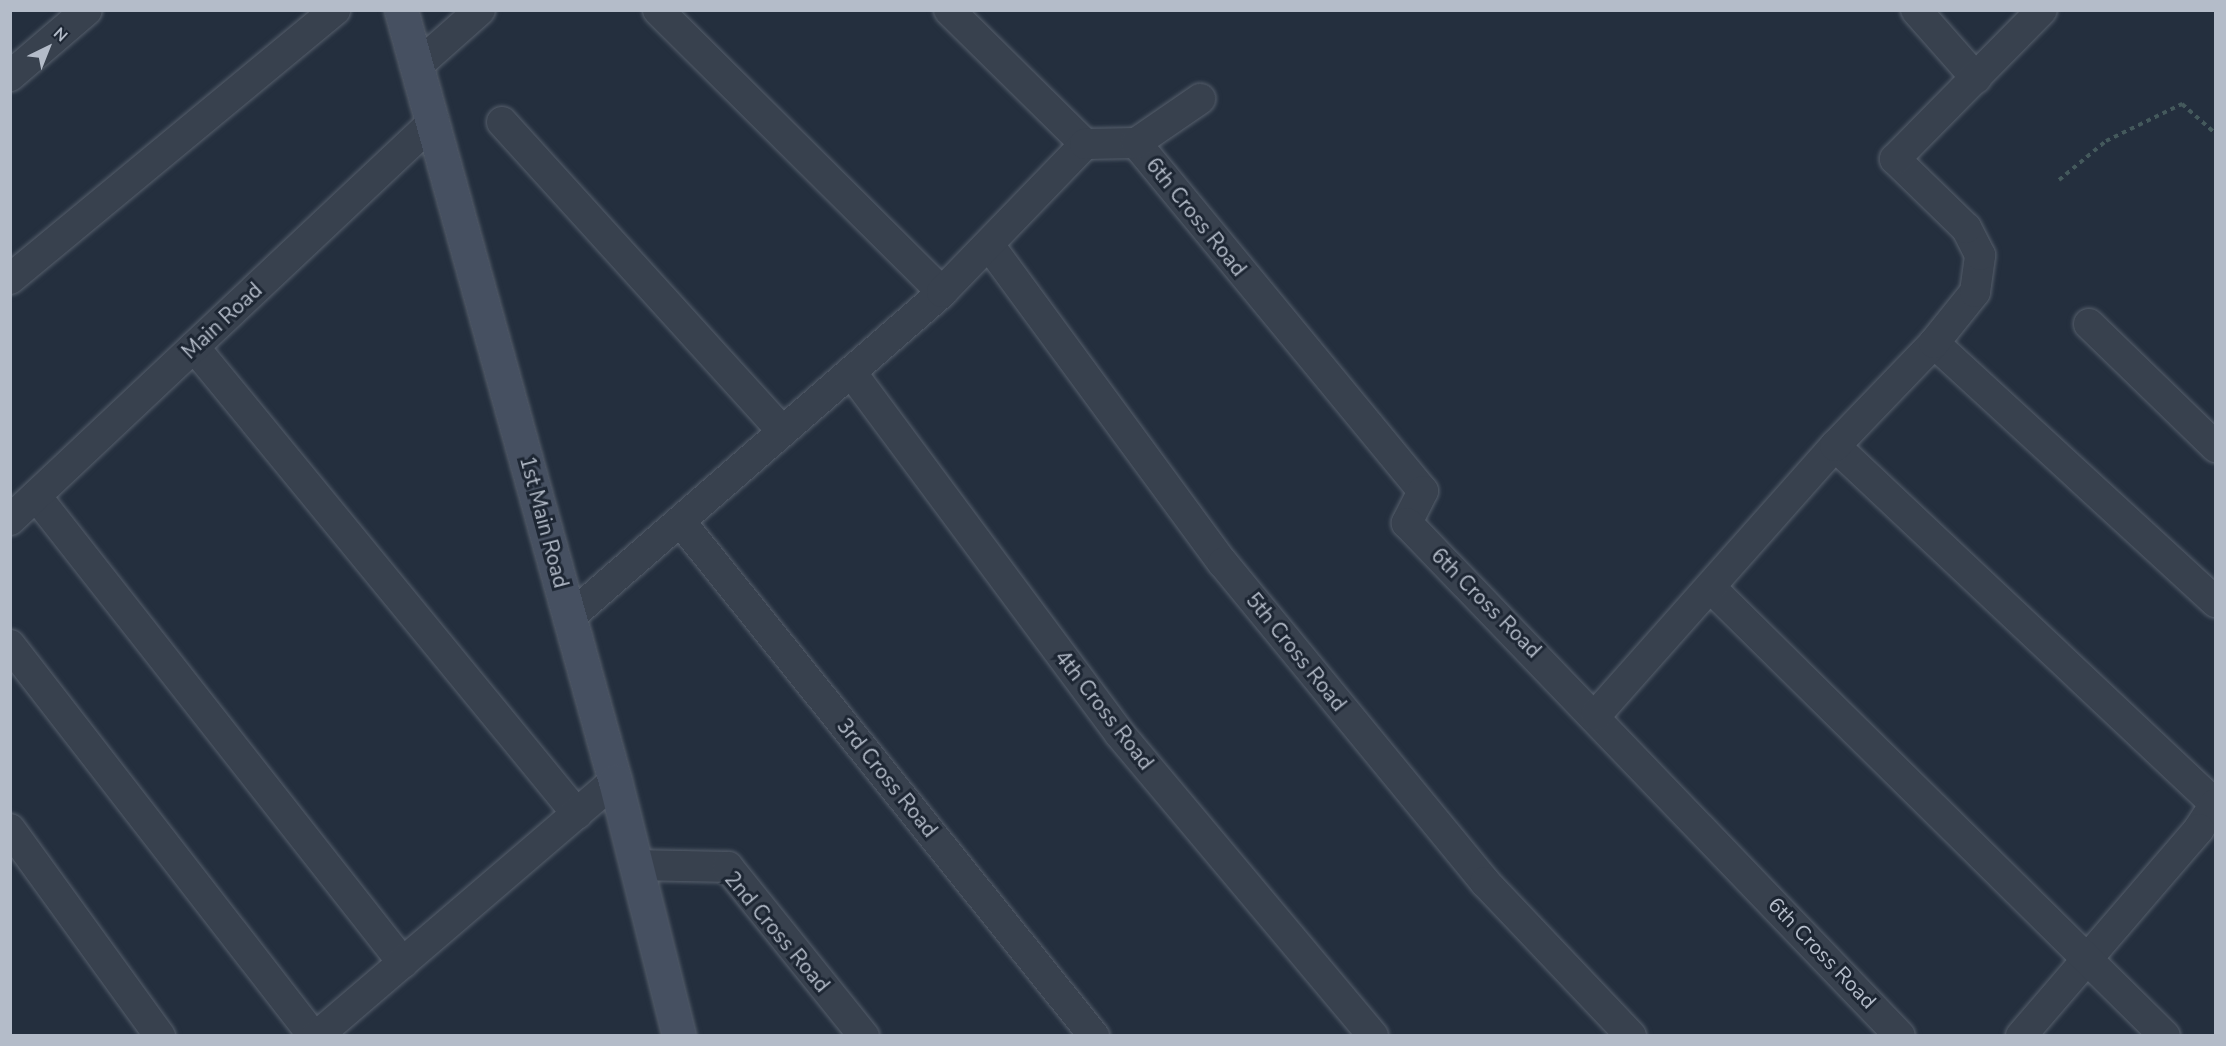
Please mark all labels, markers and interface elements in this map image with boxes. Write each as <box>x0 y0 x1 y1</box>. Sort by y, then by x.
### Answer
north arrow <box>18 18 78 78</box>
text: N <box>48 23 72 47</box>
street label: 6th Cross Road <box>1141 153 1251 281</box>
street label: Main Road <box>177 278 267 364</box>
street label: 1st Main Road <box>514 453 574 591</box>
street label: 6th Cross Road <box>1426 543 1546 663</box>
street label: 5th Cross Road <box>1241 588 1351 716</box>
street label: 4th Cross Road <box>1049 645 1159 775</box>
street label: 3rd Cross Road <box>831 714 943 842</box>
street label: 2nd Cross Road <box>719 867 835 997</box>
street label: 6th Cross Road <box>1763 892 1881 1014</box>

